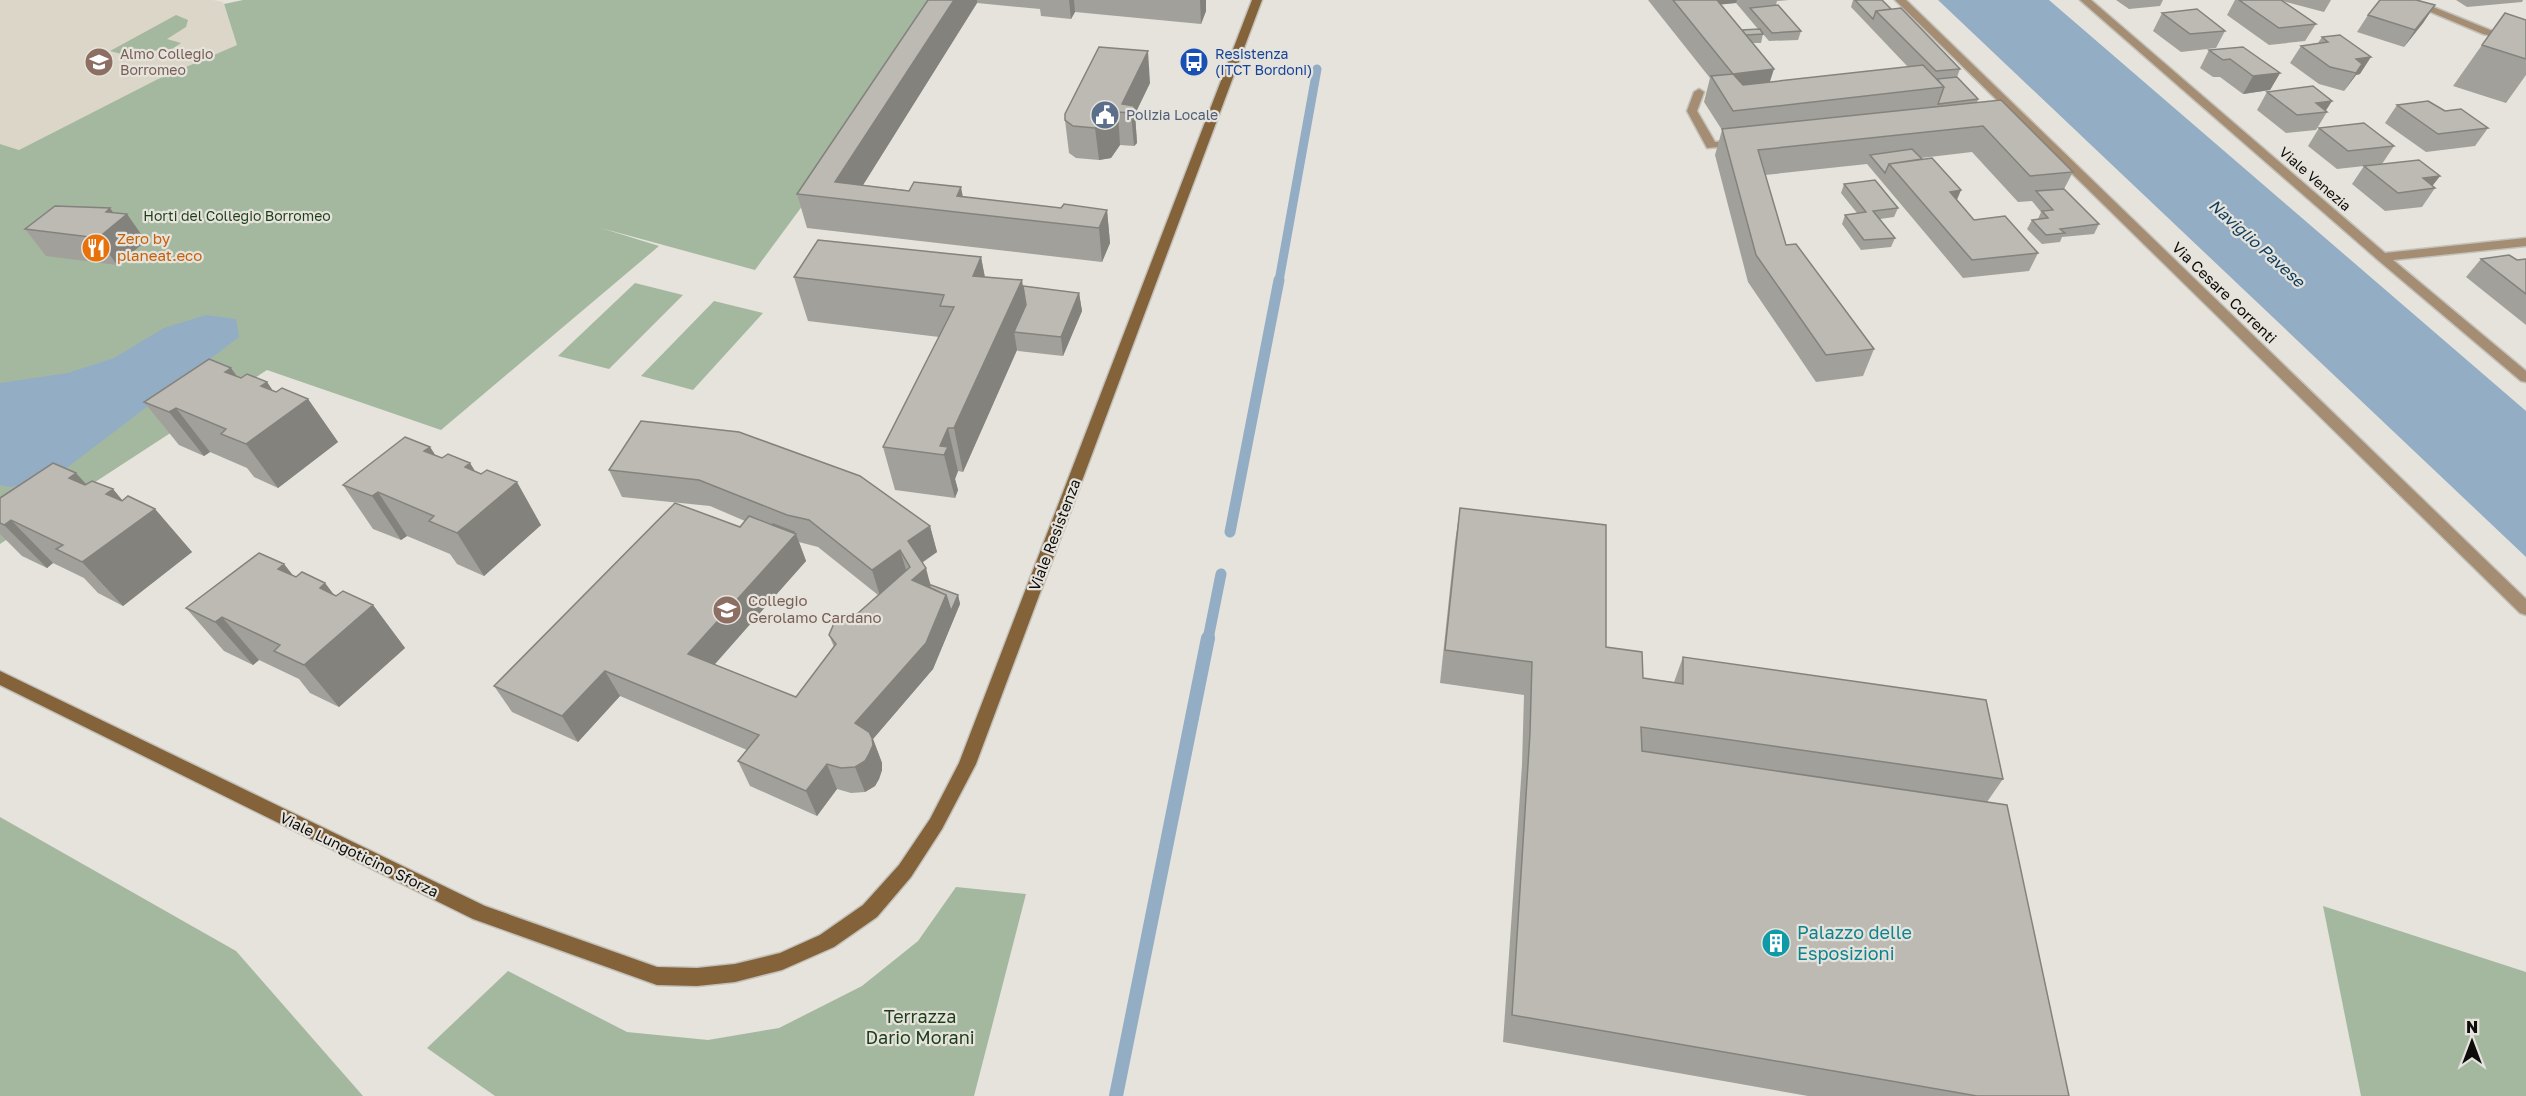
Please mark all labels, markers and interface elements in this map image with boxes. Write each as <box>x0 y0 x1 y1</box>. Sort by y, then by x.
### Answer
place label: Almo Collegio Borromeo <box>120 45 214 78</box>
place label: Resistenza (ITCT Bordoni) <box>1215 45 1312 78</box>
school or university icon: Almo Collegio Borromeo <box>83 46 115 78</box>
bus stop icon: Resistenza (ITCT Bordoni) <box>1178 46 1210 78</box>
public building icon: Polizia Locale <box>1089 99 1121 131</box>
place label: Polizia Locale <box>1126 106 1218 123</box>
street label: Viale Venezia <box>2276 143 2355 214</box>
water label: Naviglio Pavese <box>2205 195 2310 292</box>
park label: Horti del Collegio Borromeo <box>143 207 331 224</box>
place label: Zero by planeat.eco <box>117 229 202 264</box>
restaurant icon: Zero by planeat.eco <box>80 232 112 264</box>
street label: Via Cesare Correnti <box>2169 238 2281 347</box>
street label: Viale Resistenza <box>1024 476 1084 593</box>
place label: Collegio Gerolamo Cardano <box>748 591 882 626</box>
school or university icon: Collegio Gerolamo Cardano <box>711 594 743 626</box>
street label: Viale Lungoticino Sforza <box>277 808 442 900</box>
place label: Palazzo delle Esposizioni <box>1797 921 1912 964</box>
building icon: Palazzo delle Esposizioni <box>1760 927 1792 959</box>
park label: Terrazza Dario Morani <box>865 1005 975 1048</box>
north arrow <box>2442 1012 2502 1072</box>
text: N <box>2466 1017 2478 1037</box>

